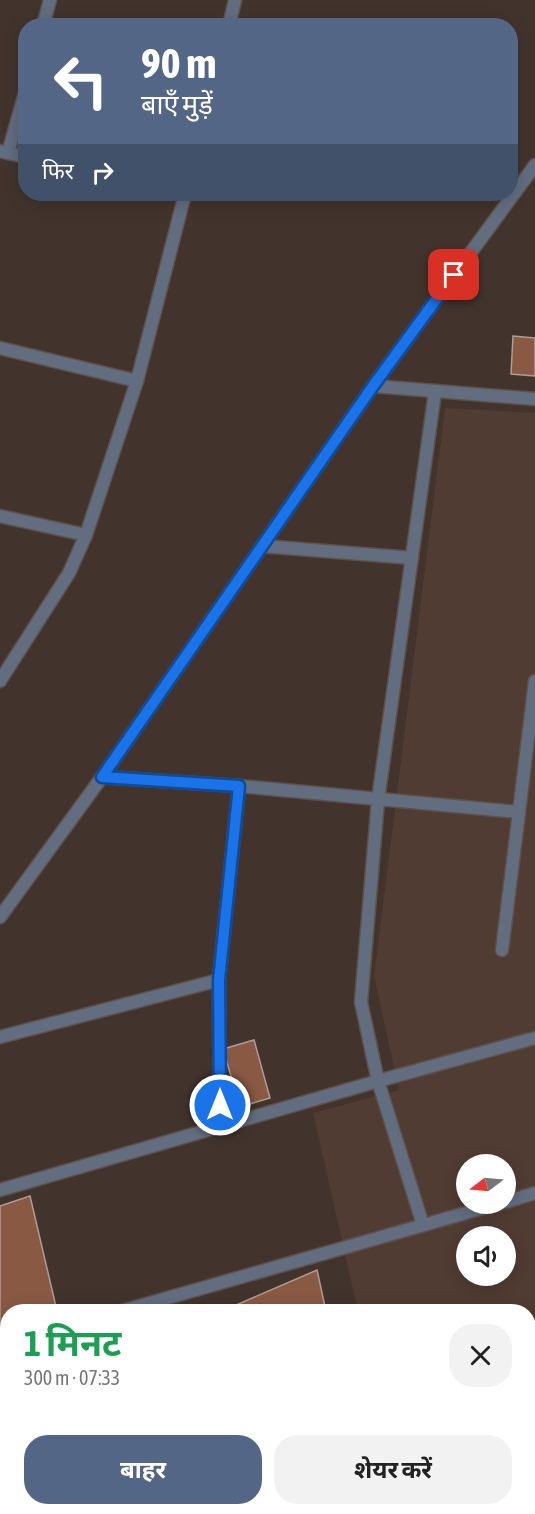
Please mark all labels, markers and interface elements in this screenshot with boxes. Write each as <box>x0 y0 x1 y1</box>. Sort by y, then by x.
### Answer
text: 90 m <box>141 39 216 87</box>
icon: left <box>42 42 120 120</box>
text: बाएँ मुड़ें <box>141 89 213 120</box>
icon: right <box>86 156 119 189</box>
text: फिर <box>42 158 74 184</box>
pin <box>428 249 479 300</box>
icon: arrive <box>437 258 470 291</box>
position arrow <box>188 1073 252 1137</box>
north arrow <box>456 1154 516 1214</box>
map controls <box>456 1154 516 1286</box>
button: sound <box>456 1226 516 1286</box>
text: 1 मिनट <box>24 1322 121 1364</box>
button: close <box>449 1324 512 1387</box>
text: 300 m · 07:33 <box>24 1366 120 1389</box>
button: बाहर <box>24 1435 262 1504</box>
button: शेयर करें <box>274 1435 512 1504</box>

